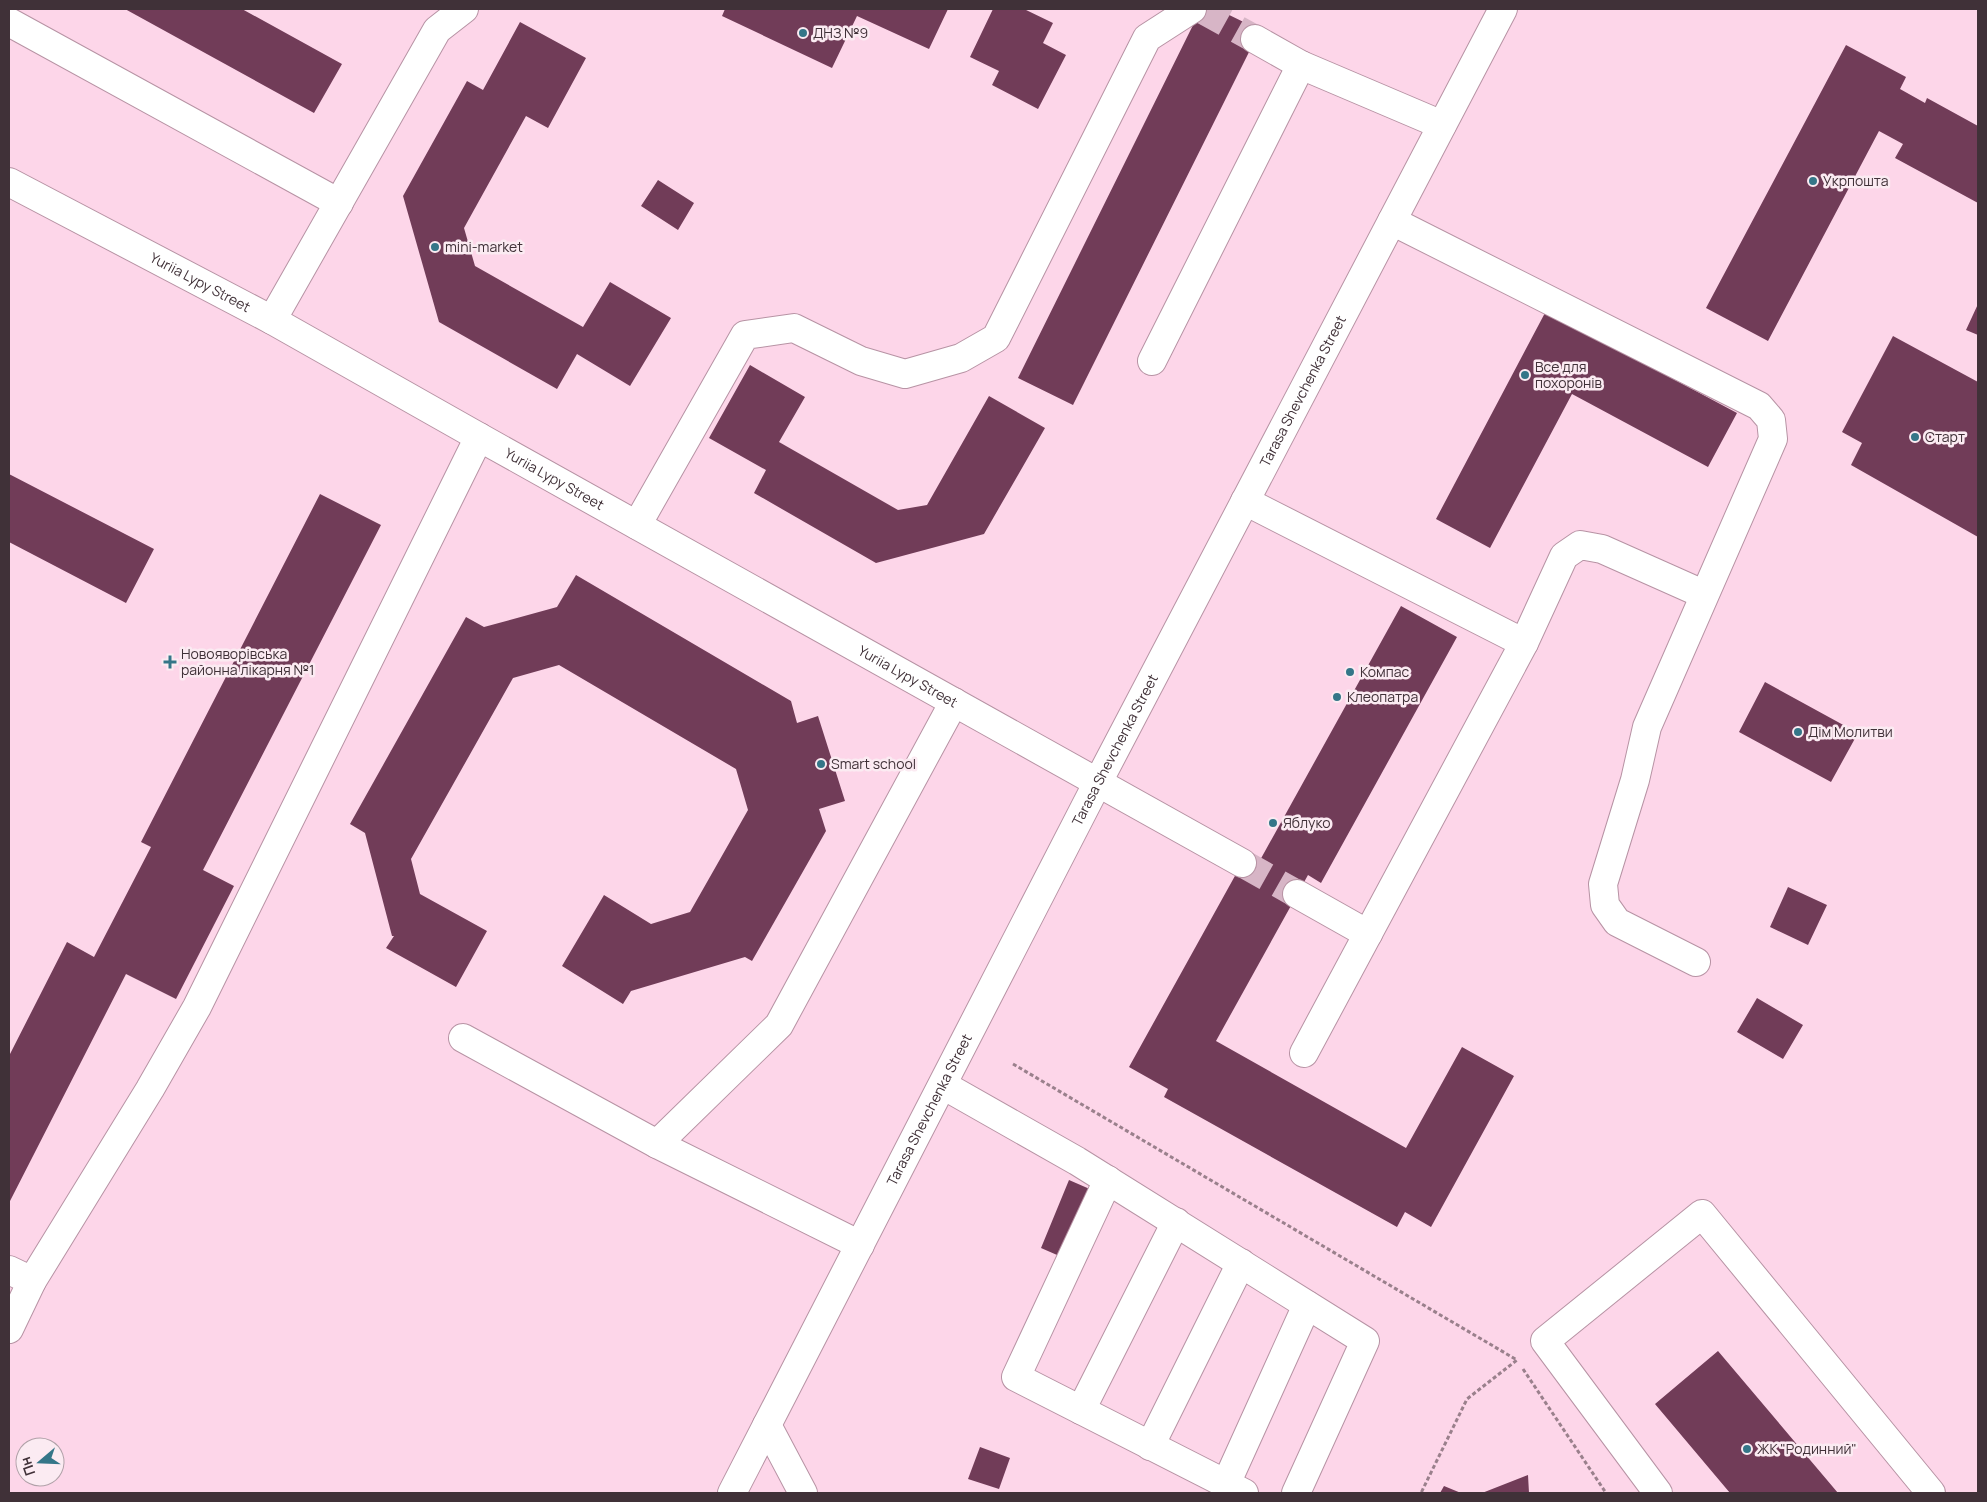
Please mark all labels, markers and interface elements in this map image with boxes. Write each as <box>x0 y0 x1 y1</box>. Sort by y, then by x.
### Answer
place label: ДНЗ №9 <box>813 23 868 42</box>
marker: ДНЗ №9 <box>797 27 809 39</box>
place label: Укрпошта <box>1823 171 1888 190</box>
marker: Укрпошта <box>1807 175 1819 187</box>
place label: mini-market <box>445 237 523 256</box>
marker: mini-market <box>429 241 441 253</box>
street label: Yuriia Lypy Street <box>147 248 254 316</box>
street label: Tarasa Shevchenka Street <box>1255 311 1350 470</box>
place label: Все для похоронів <box>1535 357 1603 392</box>
marker: Все для похоронів <box>1519 369 1531 381</box>
place label: Старт <box>1925 427 1965 446</box>
marker: Старт <box>1909 431 1921 443</box>
street label: Yuriia Lypy Street <box>501 443 608 514</box>
street label: Yuriia Lypy Street <box>855 641 962 712</box>
place label: Новояворівська районна лікарня №1 <box>181 644 315 679</box>
marker: Новояворівська районна лікарня №1 <box>163 655 177 669</box>
place label: Компас <box>1360 662 1409 681</box>
marker: Компас <box>1344 666 1356 678</box>
street label: Tarasa Shevchenka Street <box>1067 670 1162 829</box>
place label: Клеопатра <box>1347 687 1418 706</box>
marker: Клеопатра <box>1331 691 1343 703</box>
place label: Дім Молитви <box>1808 722 1893 741</box>
marker: Дім Молитви <box>1792 726 1804 738</box>
place label: Smart school <box>831 754 916 773</box>
marker: Smart school <box>815 758 827 770</box>
place label: Яблуко <box>1283 813 1331 832</box>
marker: Яблуко <box>1267 817 1279 829</box>
street label: Tarasa Shevchenka Street <box>882 1030 976 1189</box>
north arrow <box>15 1437 65 1487</box>
place label: ЖК "Родинний" <box>1757 1439 1857 1458</box>
marker: ЖК "Родинний" <box>1741 1443 1753 1455</box>
text: Пн <box>15 1454 39 1478</box>

